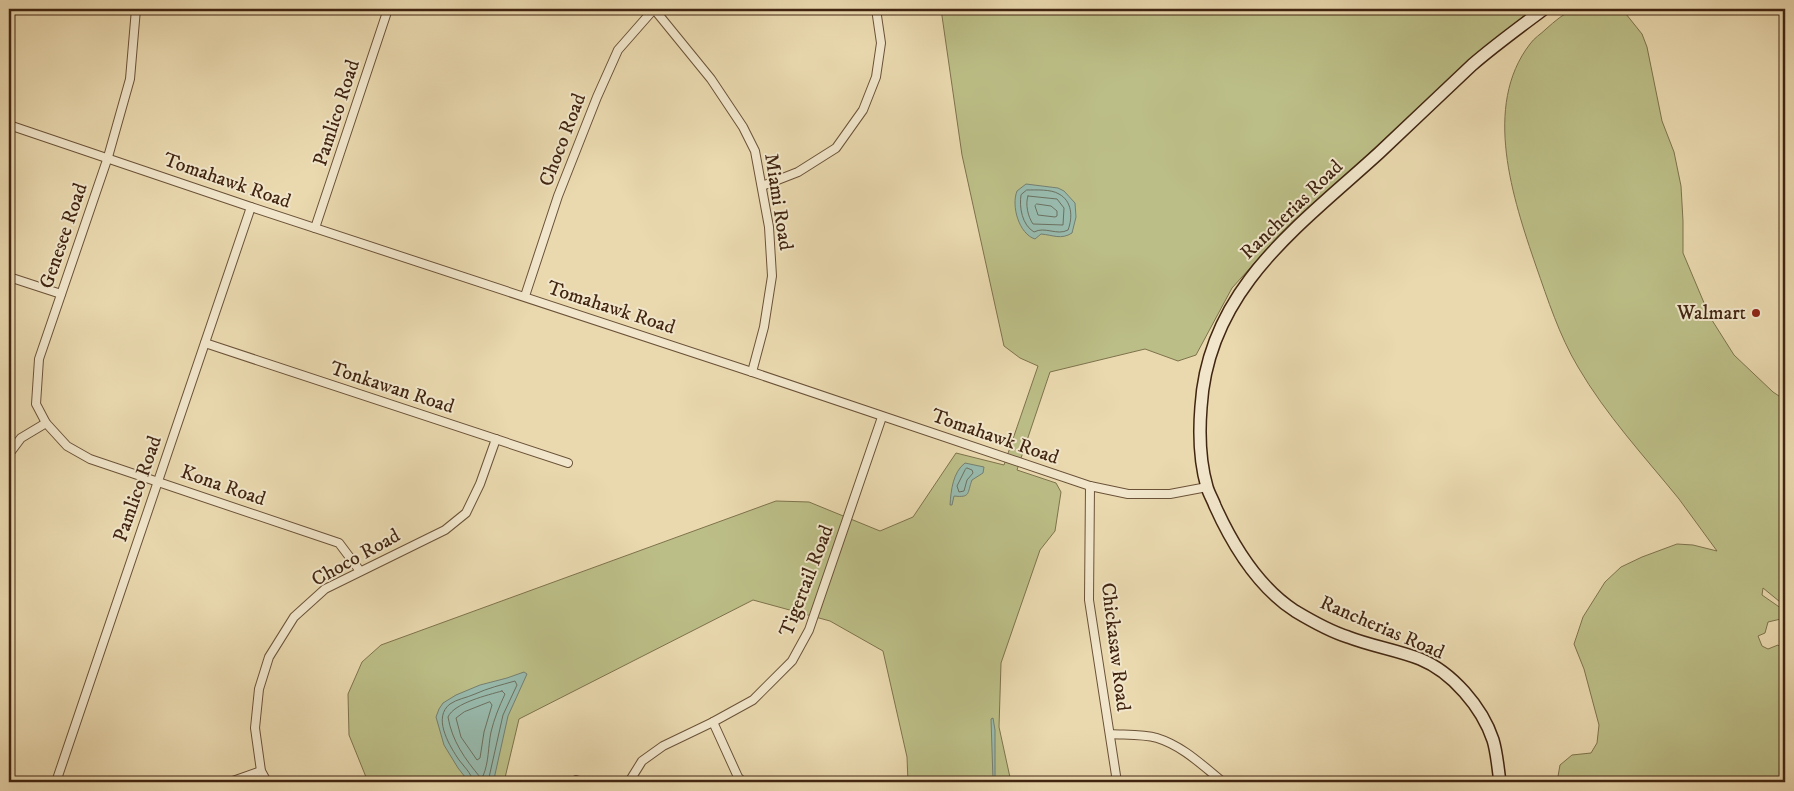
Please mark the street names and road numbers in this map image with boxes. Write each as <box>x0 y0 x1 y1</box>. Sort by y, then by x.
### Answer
street label: Pamlico Road <box>308 57 366 169</box>
street label: Choco Road <box>534 90 592 190</box>
street label: Tomahawk Road <box>160 147 294 215</box>
street label: Miami Road <box>758 152 798 252</box>
street label: Rancherias Road <box>1235 155 1349 265</box>
street label: Genesee Road <box>34 180 94 292</box>
street label: Tomahawk Road <box>544 276 678 340</box>
street label: Tonkawan Road <box>327 356 457 420</box>
street label: Tomahawk Road <box>928 403 1062 471</box>
street label: Pamlico Road <box>108 433 168 545</box>
street label: Kona Road <box>177 460 269 512</box>
street label: Tigertail Road <box>774 522 840 640</box>
street label: Choco Road <box>307 523 405 593</box>
street label: Chickasaw Road <box>1095 581 1135 713</box>
street label: Rancherias Road <box>1316 591 1448 665</box>

